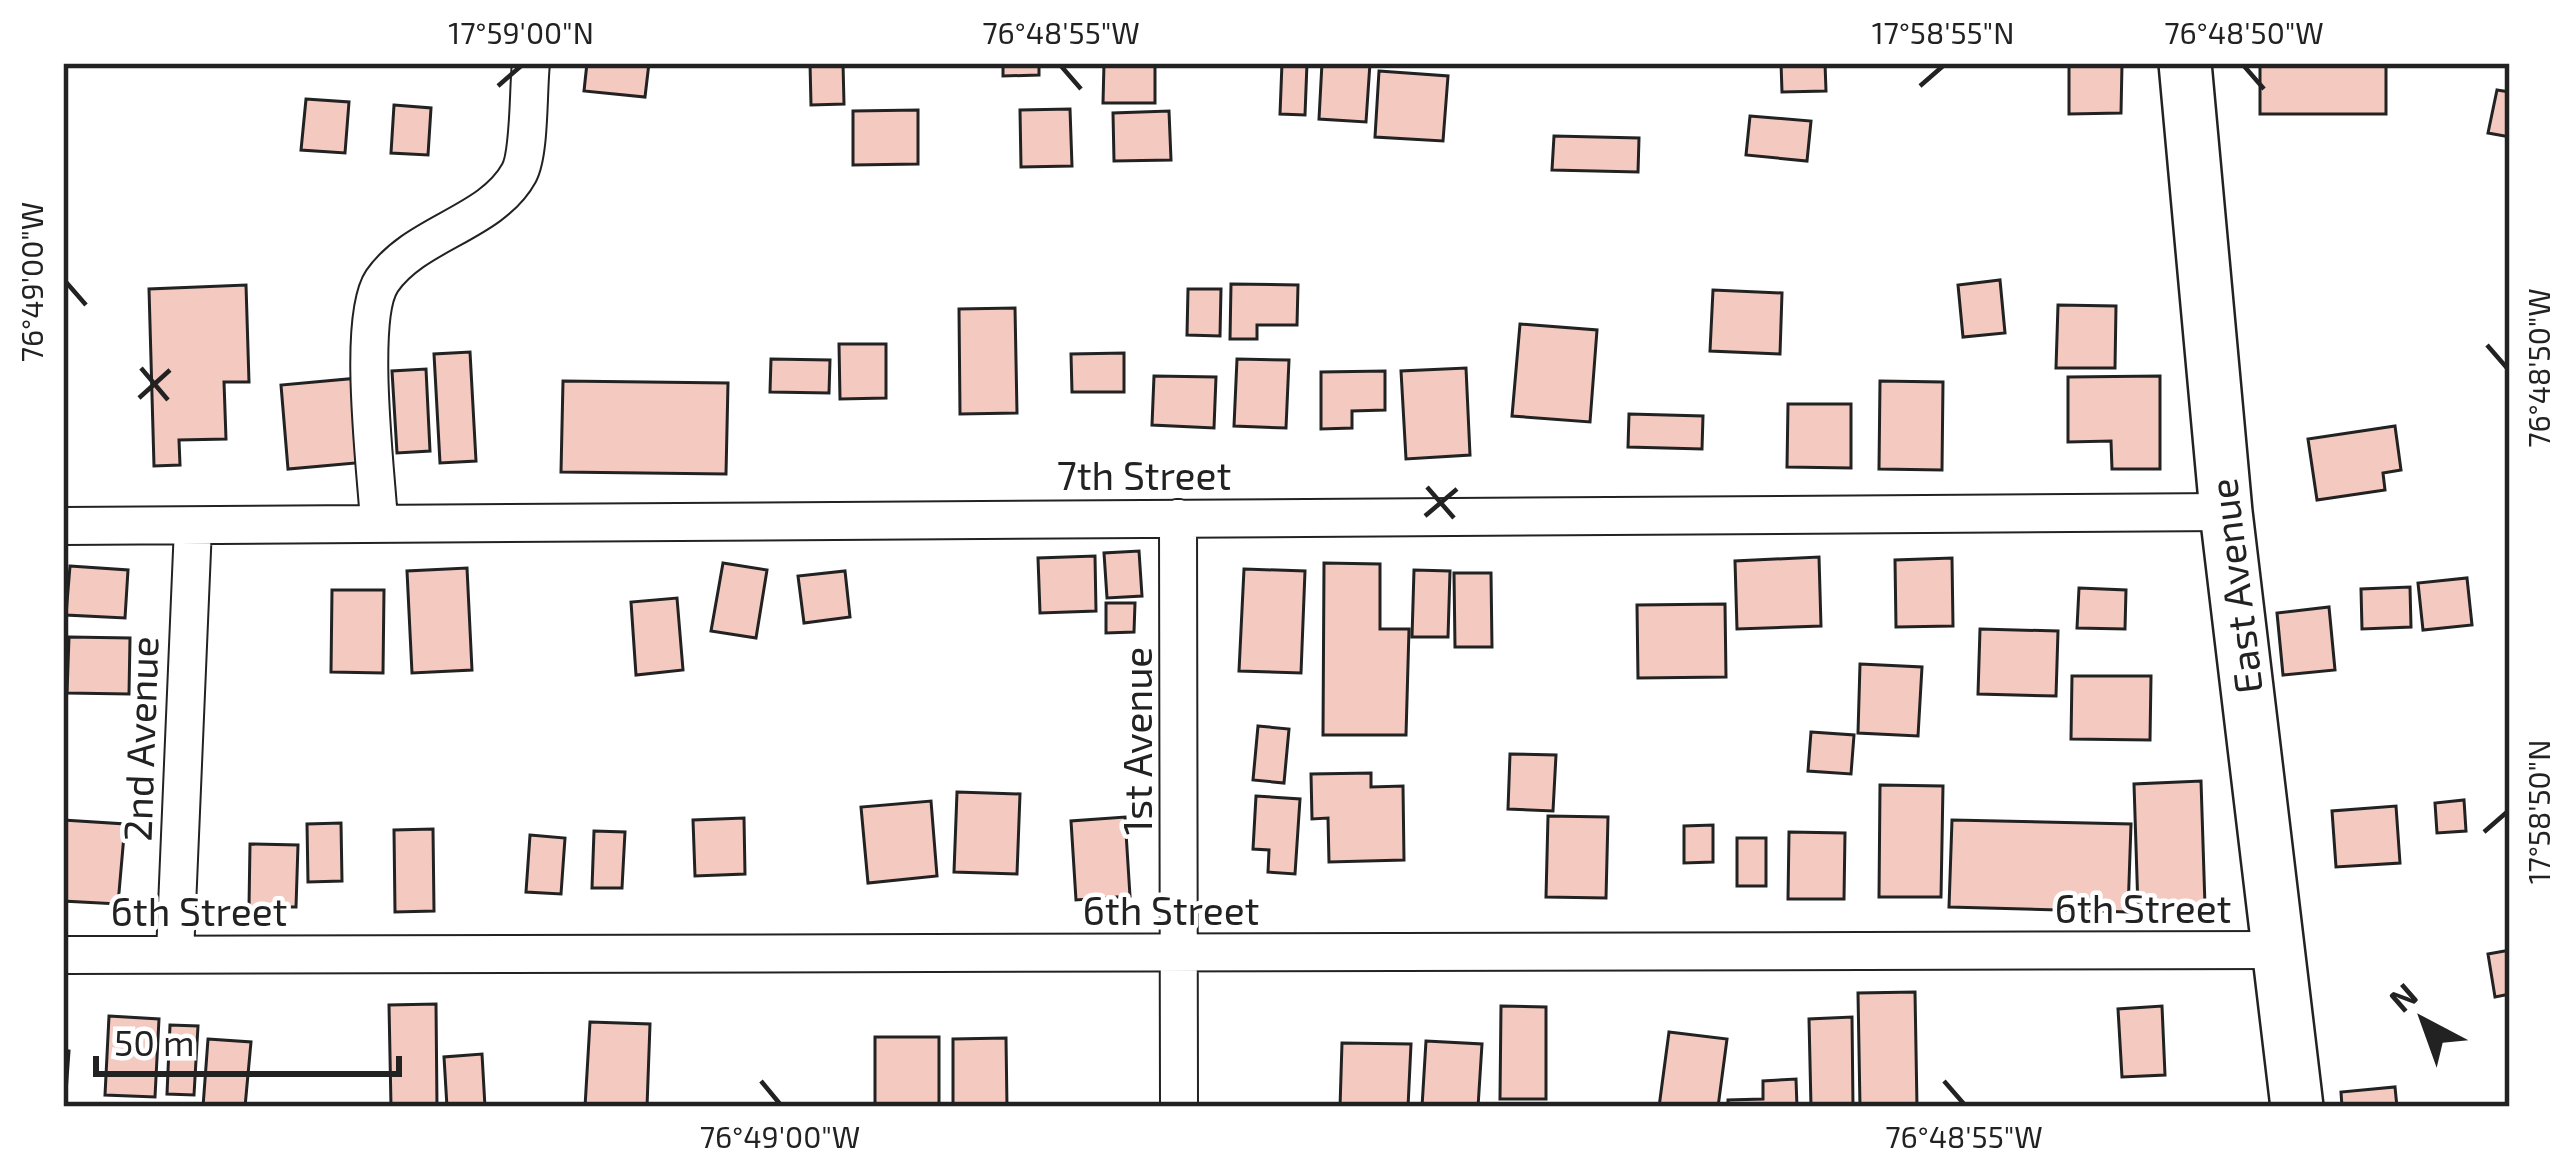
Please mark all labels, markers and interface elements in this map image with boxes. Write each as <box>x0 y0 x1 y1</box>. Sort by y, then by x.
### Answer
text: 17°59'00"N <box>448 14 594 50</box>
text: 76°48'55"W <box>982 14 1140 50</box>
text: 17°58'55"N <box>1872 14 2014 50</box>
text: 76°48'50"W <box>2164 14 2324 50</box>
text: 76°49'00"W <box>13 202 49 362</box>
text: 76°48'50"W <box>2520 288 2556 448</box>
street label: 7th Street <box>1057 451 1231 498</box>
street label: East Avenue <box>2198 476 2271 696</box>
street label: 2nd Avenue <box>112 636 167 842</box>
street label: 1st Avenue <box>1113 647 1160 835</box>
text: 17°58'50"N <box>2520 740 2556 884</box>
street label: 6th Street <box>2055 884 2231 931</box>
street label: 6th Street <box>1083 886 1259 933</box>
street label: 6th Street <box>111 887 287 934</box>
north arrow <box>2363 960 2483 1080</box>
text: N <box>2381 974 2425 1020</box>
scale bar <box>96 1002 399 1076</box>
text: 50 m <box>114 1020 195 1063</box>
text: 76°49'00"W <box>700 1118 860 1154</box>
text: 76°48'55"W <box>1885 1118 2043 1154</box>

